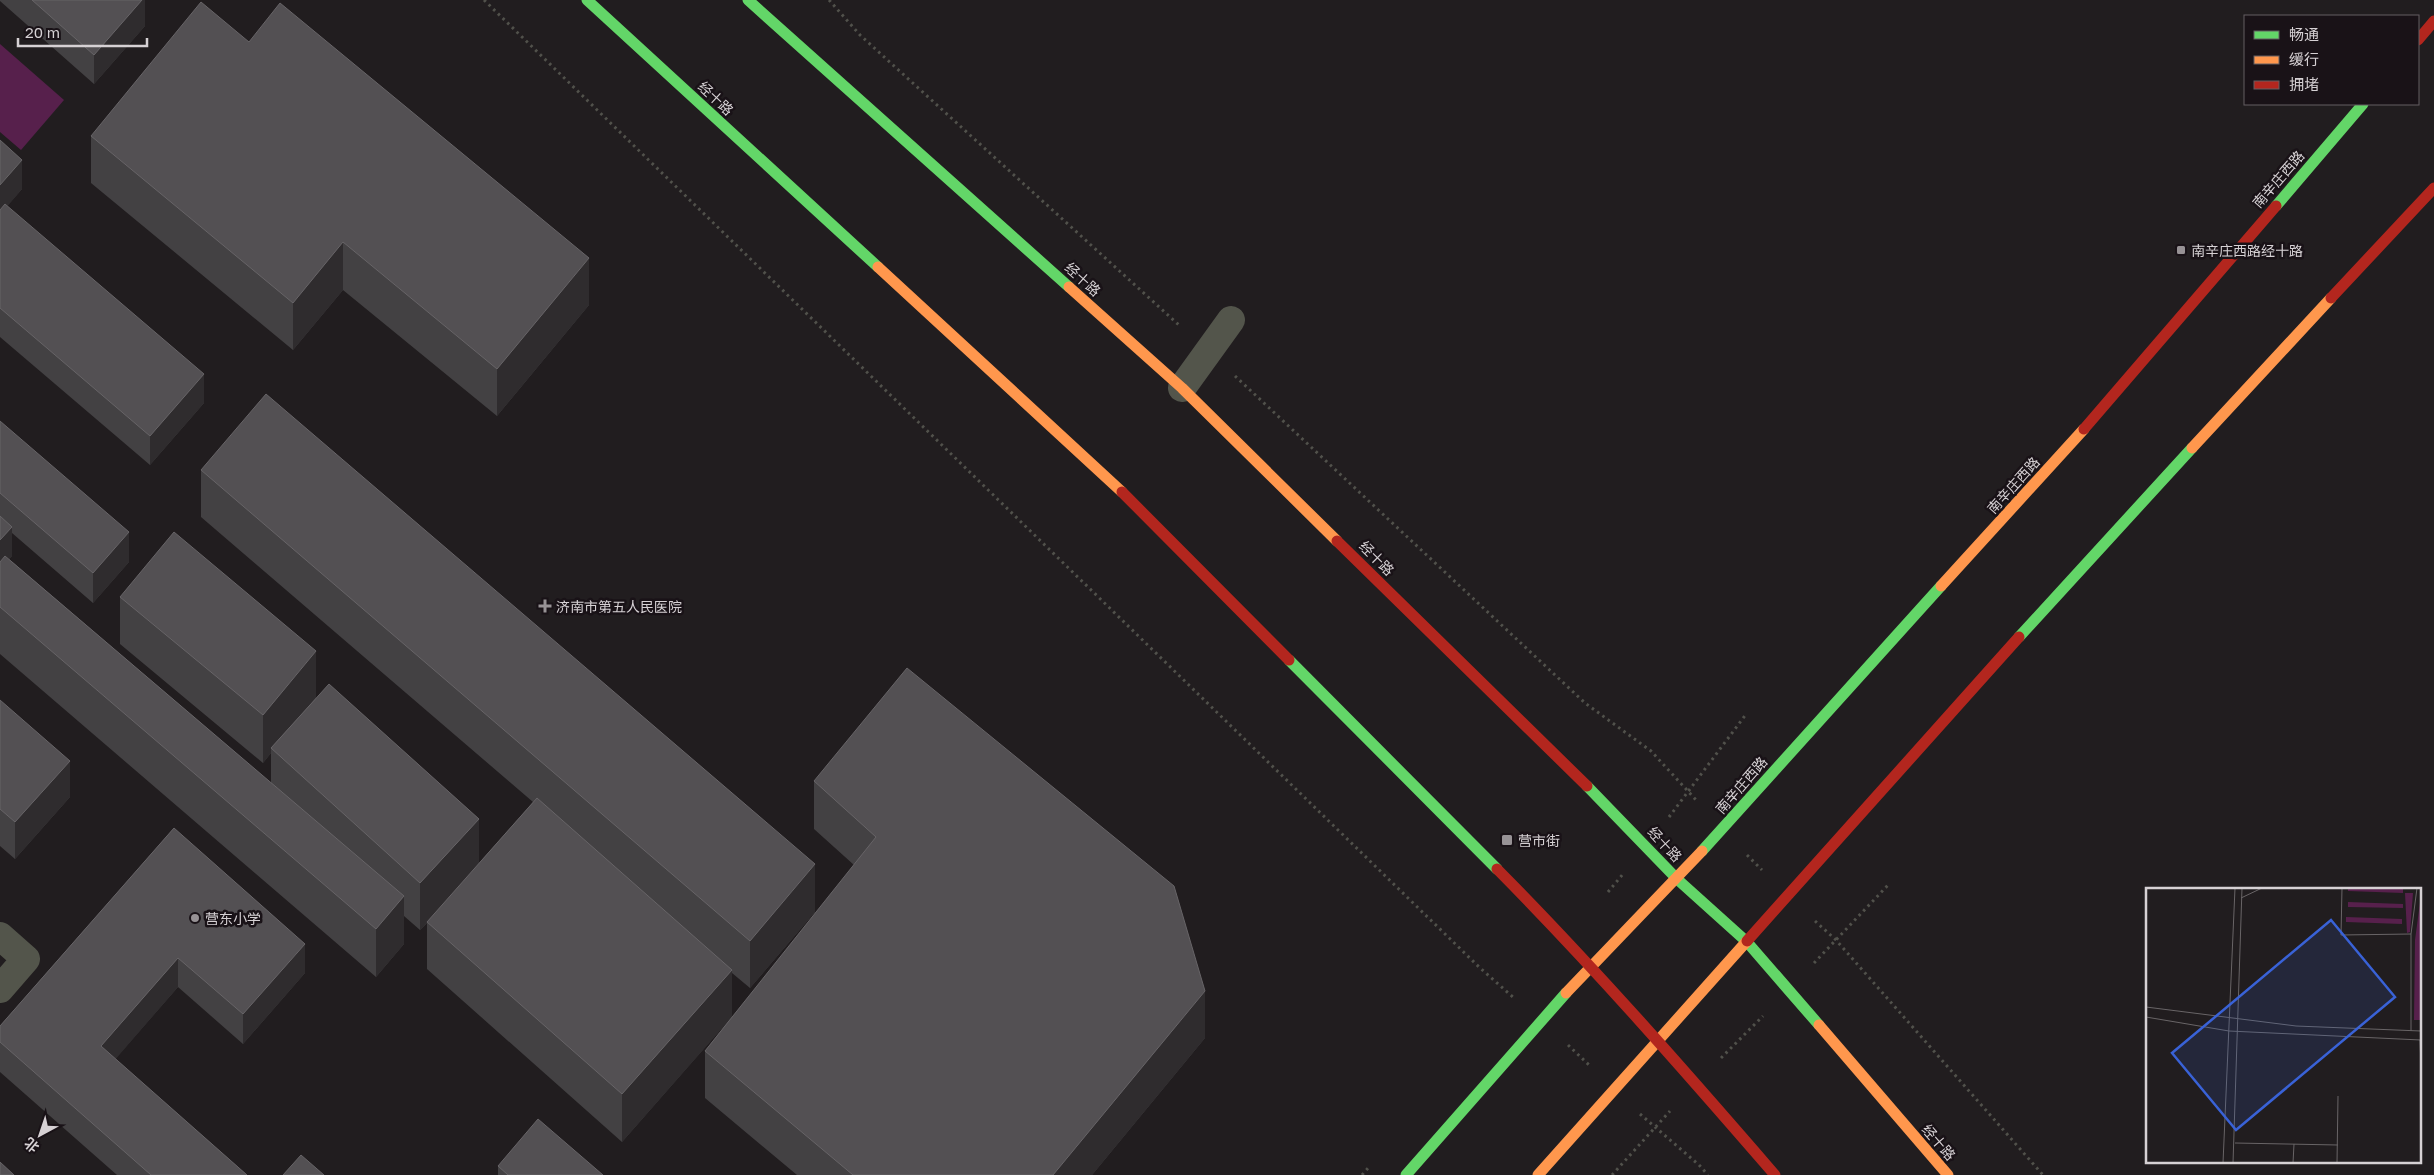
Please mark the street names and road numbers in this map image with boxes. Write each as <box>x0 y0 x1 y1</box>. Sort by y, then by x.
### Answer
street label: 经十路 <box>695 77 737 119</box>
street label: 南辛庄西路 <box>2249 147 2307 211</box>
street label: 经十路 <box>1062 259 1104 299</box>
street label: 南辛庄西路 <box>1983 453 2043 517</box>
street label: 经十路 <box>1356 537 1398 579</box>
street label: 南辛庄西路 <box>1712 753 1770 817</box>
street label: 经十路 <box>1644 823 1686 865</box>
street label: 经十路 <box>1919 1121 1959 1163</box>

